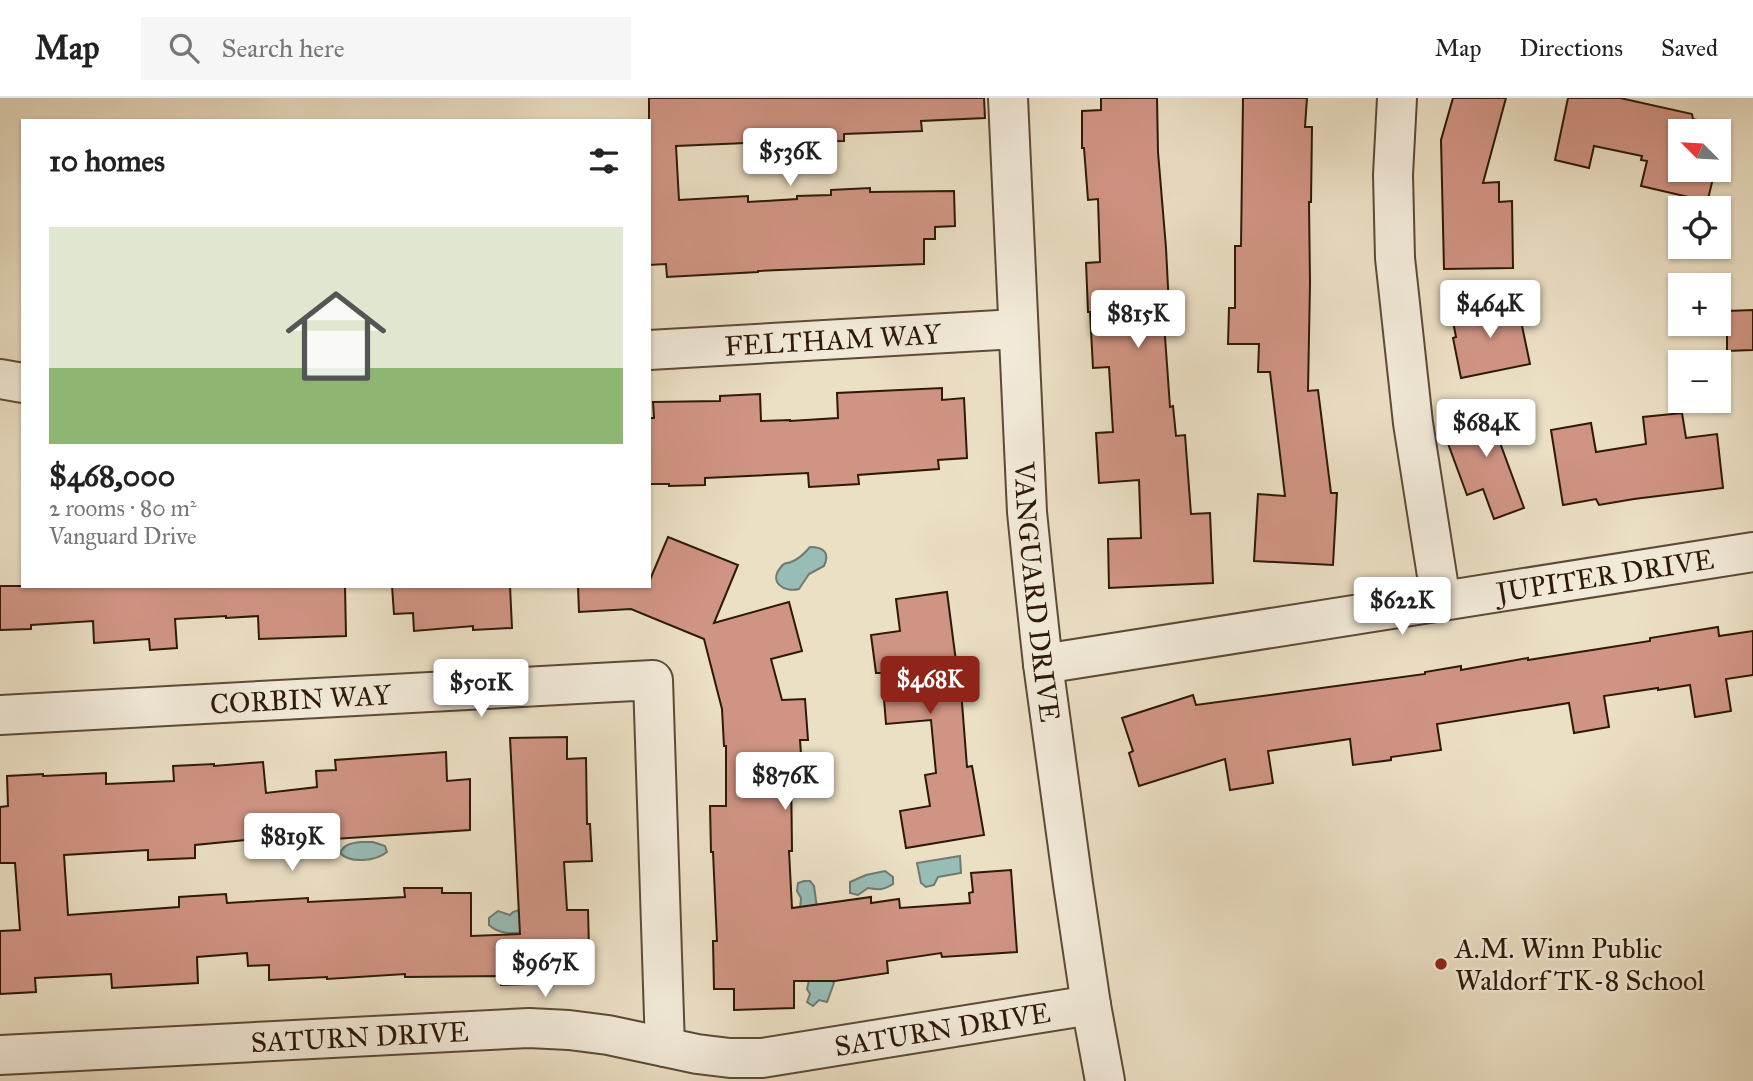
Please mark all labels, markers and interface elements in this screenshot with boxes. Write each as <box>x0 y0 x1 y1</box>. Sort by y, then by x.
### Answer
search box <box>141 17 631 80</box>
text: Map <box>35 28 99 68</box>
icon: search <box>165 29 203 67</box>
text: Search here <box>221 32 345 64</box>
text: Map <box>1435 33 1482 63</box>
text: Directions <box>1520 33 1623 63</box>
text: Saved <box>1661 33 1718 63</box>
north arrow <box>1668 119 1731 182</box>
map controls <box>1668 119 1731 413</box>
pin: $536K <box>741 129 839 188</box>
text: $536K <box>759 137 821 165</box>
icon: filters <box>585 142 623 180</box>
text: 10 homes <box>49 143 165 179</box>
button: locate <box>1668 196 1731 259</box>
icon: home <box>273 273 399 399</box>
button: + <box>1668 273 1731 336</box>
pin: $464K <box>1441 280 1539 340</box>
text: $464K <box>1456 289 1524 317</box>
pin: $815K <box>1089 290 1187 350</box>
text: $815K <box>1107 299 1169 327</box>
street label: FELTHAM WAY <box>723 316 943 363</box>
button: − <box>1668 350 1731 413</box>
pin: $684K <box>1437 400 1535 459</box>
text: $684K <box>1453 408 1519 436</box>
text: $468,000 <box>49 458 175 494</box>
street label: VANGUARD DRIVE <box>1007 460 1068 724</box>
text: 2 rooms · 80 m² <box>49 494 196 522</box>
text: Vanguard Drive <box>49 522 197 550</box>
street label: JUPITER DRIVE <box>1491 541 1716 610</box>
pin: $622K <box>1353 578 1451 637</box>
text: $622K <box>1370 586 1434 614</box>
pin: $468K <box>881 656 979 716</box>
pin: $501K <box>432 660 530 719</box>
text: $468K <box>897 665 963 693</box>
text: $501K <box>449 668 513 696</box>
street label: CORBIN WAY <box>209 676 393 721</box>
pin: $876K <box>736 752 834 812</box>
text: $876K <box>752 761 818 789</box>
pin: $819K <box>243 814 341 873</box>
text: $819K <box>260 822 324 850</box>
place label: A.M. Winn Public Waldorf TK-8 School <box>1454 931 1705 998</box>
pin: $967K <box>496 940 594 999</box>
text: $967K <box>512 948 578 976</box>
marker: A.M. Winn Public Waldorf TK-8 School <box>1433 956 1449 972</box>
street label: SATURN DRIVE <box>832 994 1053 1064</box>
street label: SATURN DRIVE <box>250 1014 469 1060</box>

